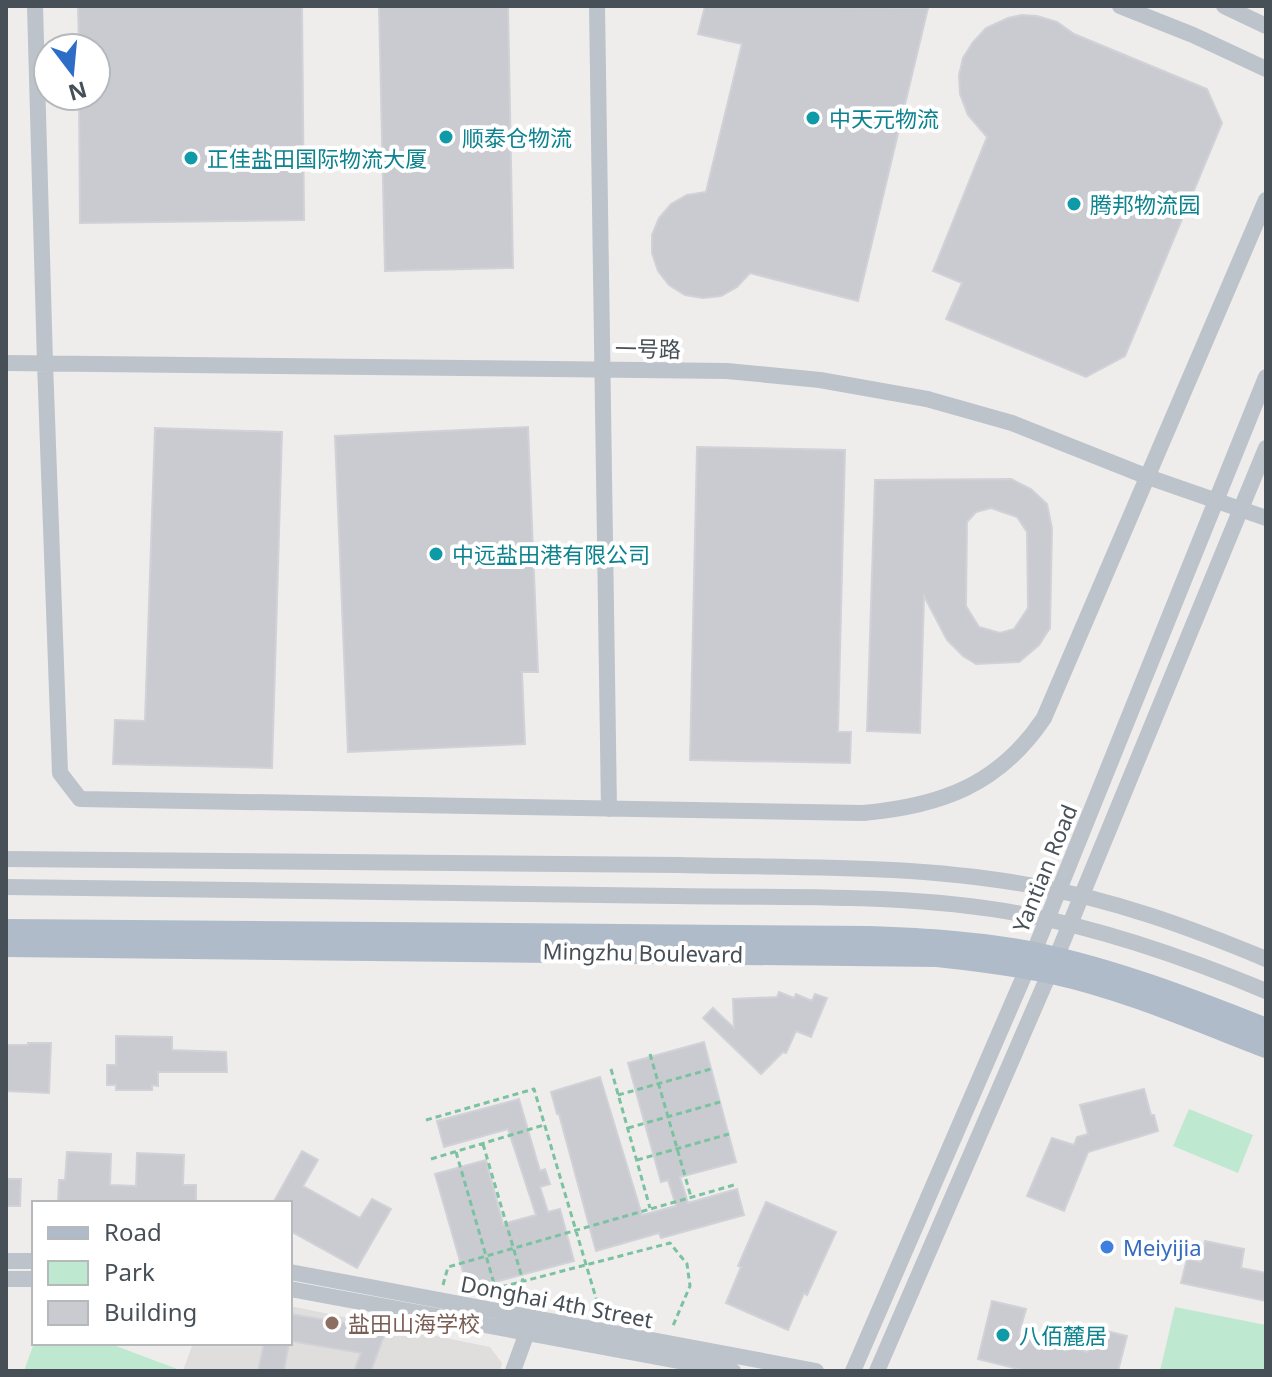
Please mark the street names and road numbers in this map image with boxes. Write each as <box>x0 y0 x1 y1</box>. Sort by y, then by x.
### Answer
street label: 一号路 <box>615 332 681 364</box>
street label: Yantian Road <box>1005 800 1083 936</box>
street label: Mingzhu Boulevard <box>542 935 744 969</box>
street label: Donghai 4th Street <box>458 1268 656 1334</box>

